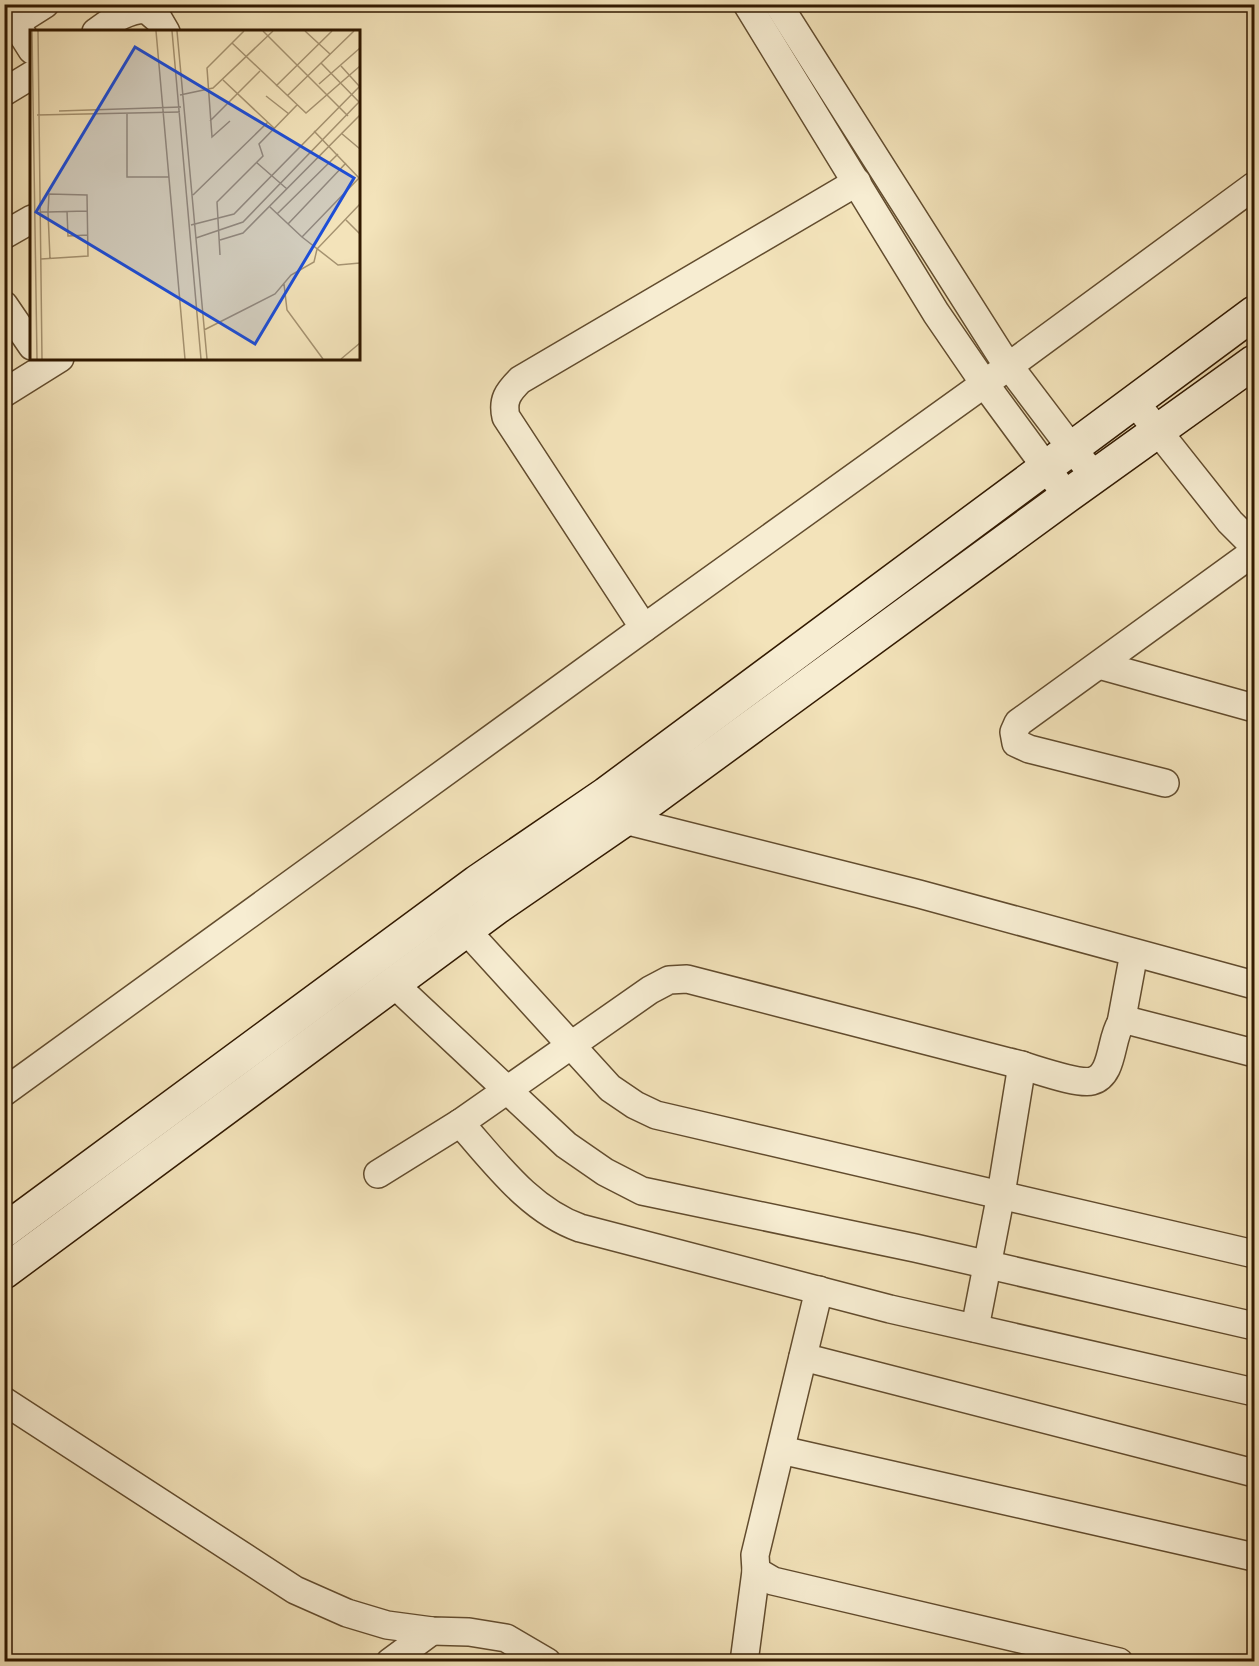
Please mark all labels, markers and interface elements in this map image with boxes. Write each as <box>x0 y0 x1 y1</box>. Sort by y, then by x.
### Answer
inset map <box>30 30 360 360</box>

